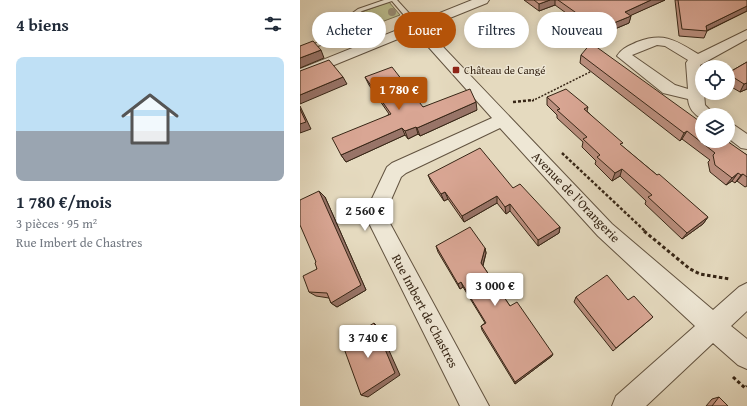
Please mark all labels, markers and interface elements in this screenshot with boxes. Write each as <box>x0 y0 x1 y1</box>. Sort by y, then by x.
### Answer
text: 4 biens <box>16 12 69 37</box>
chip: Acheter <box>312 12 386 48</box>
chip: Louer <box>394 12 456 48</box>
chip: Filtres <box>464 12 529 48</box>
chip: Nouveau <box>537 12 617 48</box>
icon: filters <box>262 13 284 35</box>
map controls <box>695 60 735 148</box>
button: locate <box>695 60 735 100</box>
place label: Château de Cangé <box>464 62 545 78</box>
marker: Château de Cangé <box>451 65 461 75</box>
pin: 1 780 € <box>362 77 436 111</box>
text: 1 780 € <box>379 80 419 99</box>
icon: home <box>114 83 186 155</box>
button: layers <box>695 108 735 148</box>
street label: Avenue de l'Orangerie <box>528 147 624 247</box>
text: 1 780 €/mois <box>16 189 112 214</box>
pin: 2 560 € <box>328 198 402 232</box>
text: 2 560 € <box>345 201 385 220</box>
text: 3 pièces · 95 m² <box>16 214 97 233</box>
text: Rue Imbert de Chastres <box>16 233 142 252</box>
street label: Rue Imbert de Chastres <box>387 251 463 371</box>
pin: 3 000 € <box>458 273 532 307</box>
text: 3 000 € <box>475 276 515 295</box>
pin: 3 740 € <box>331 325 405 359</box>
text: 3 740 € <box>348 328 388 347</box>

